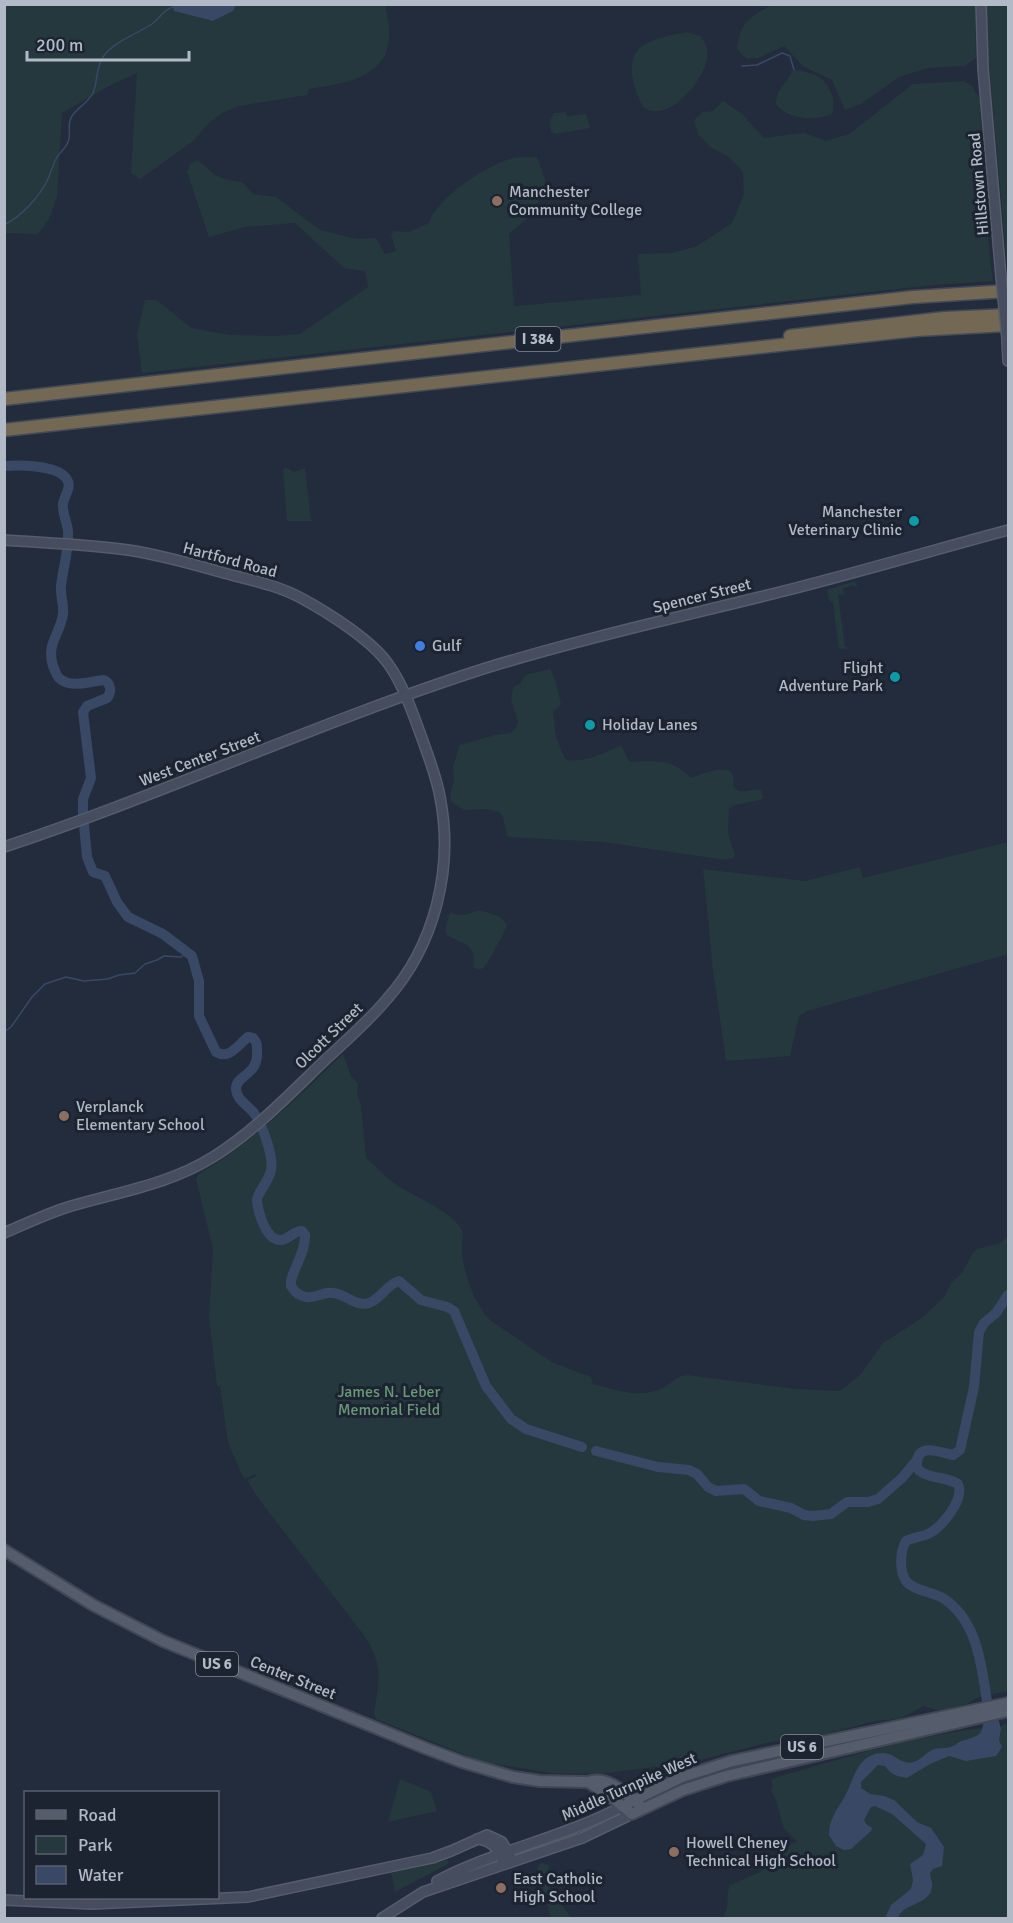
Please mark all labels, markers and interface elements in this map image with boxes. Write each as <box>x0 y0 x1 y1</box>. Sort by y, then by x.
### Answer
scale bar <box>27 24 189 62</box>
text: 200 m <box>36 34 83 56</box>
street label: Hillstown Road <box>965 132 993 236</box>
place label: Manchester Community College <box>509 182 642 220</box>
marker: Manchester Community College <box>490 194 504 208</box>
road number: I 384 <box>516 327 560 351</box>
place label: Manchester Veterinary Clinic <box>788 502 902 540</box>
marker: Manchester Veterinary Clinic <box>907 514 921 528</box>
street label: Hartford Road <box>181 538 279 582</box>
street label: Spencer Street <box>651 574 754 618</box>
place label: Gulf <box>432 636 462 656</box>
marker: Gulf <box>413 639 427 653</box>
place label: Flight Adventure Park <box>779 658 883 696</box>
marker: Flight Adventure Park <box>888 670 902 684</box>
place label: Holiday Lanes <box>602 715 698 735</box>
marker: Holiday Lanes <box>583 718 597 732</box>
street label: West Center Street <box>137 727 264 791</box>
street label: Olcott Street <box>291 998 368 1073</box>
place label: Verplanck Elementary School <box>76 1097 205 1135</box>
marker: Verplanck Elementary School <box>57 1109 71 1123</box>
park label: James N. Leber Memorial Field <box>337 1382 441 1420</box>
road number: US 6 <box>196 1652 238 1676</box>
street label: Center Street <box>247 1652 339 1704</box>
road number: US 6 <box>781 1735 823 1759</box>
street label: Middle Turnpike West <box>558 1748 700 1826</box>
legend <box>24 1791 219 1899</box>
text: Road <box>78 1804 117 1826</box>
place label: Howell Cheney Technical High School <box>686 1833 836 1871</box>
text: Park <box>78 1834 113 1856</box>
marker: Howell Cheney Technical High School <box>667 1845 681 1859</box>
text: Water <box>78 1864 124 1886</box>
place label: East Catholic High School <box>513 1869 603 1907</box>
marker: East Catholic High School <box>494 1881 508 1895</box>

